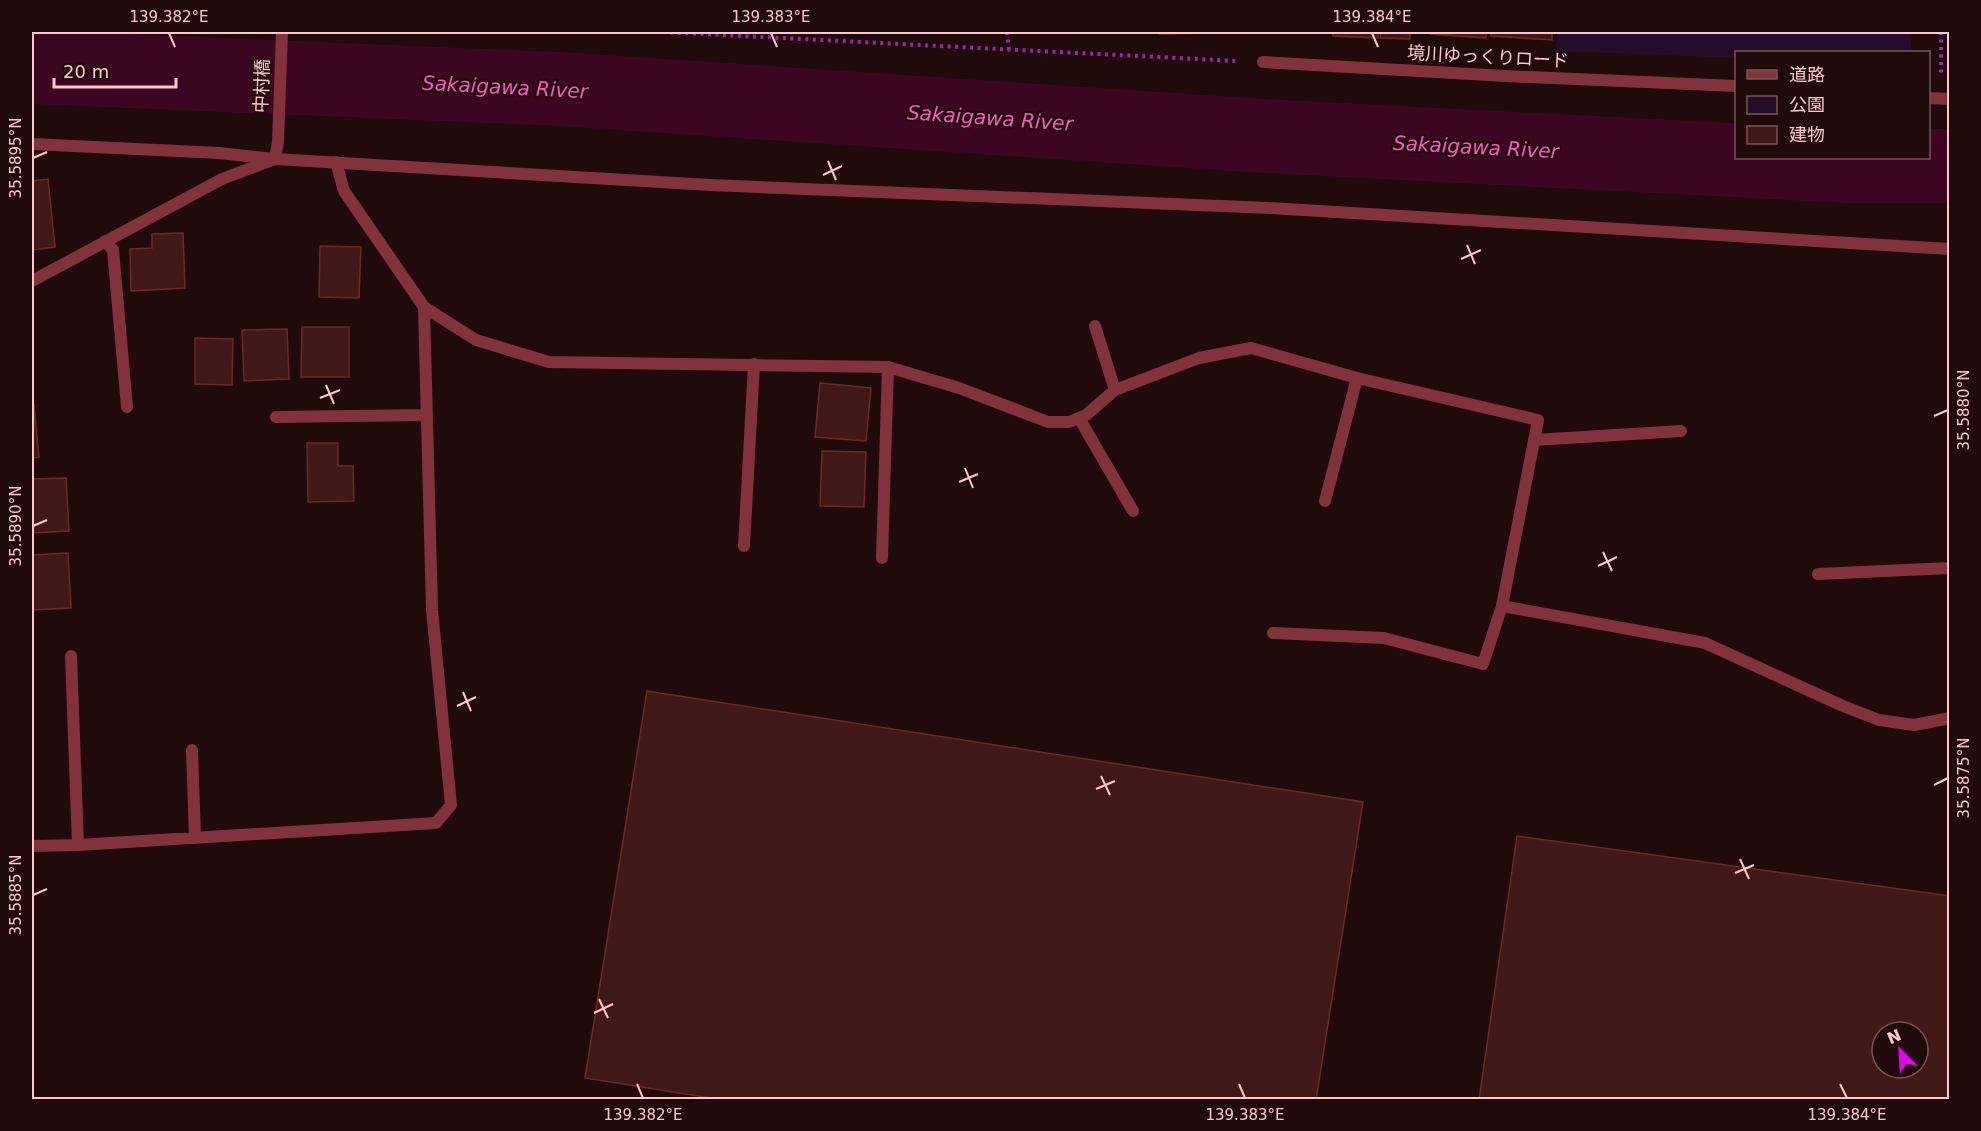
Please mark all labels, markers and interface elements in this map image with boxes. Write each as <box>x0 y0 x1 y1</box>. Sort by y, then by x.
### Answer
text: 139.382°E <box>129 8 209 26</box>
text: 139.383°E <box>731 8 811 26</box>
text: 139.384°E <box>1332 8 1412 26</box>
street label: 境川ゆっくりロード <box>1407 42 1569 71</box>
scale bar <box>54 51 176 89</box>
legend <box>1735 51 1930 159</box>
street label: 中村橋 <box>250 59 273 113</box>
text: 20 m <box>63 61 109 82</box>
text: 道路 <box>1789 64 1825 85</box>
water label: Sakaigawa River <box>421 71 590 103</box>
text: 公園 <box>1789 94 1825 115</box>
water label: Sakaigawa River <box>906 100 1075 136</box>
text: 35.5895°N <box>7 118 25 198</box>
text: 建物 <box>1789 124 1825 145</box>
water label: Sakaigawa River <box>1392 131 1561 163</box>
text: 35.5880°N <box>1955 370 1973 450</box>
text: 35.5890°N <box>7 486 25 566</box>
text: 35.5875°N <box>1955 738 1973 818</box>
text: 35.5885°N <box>7 855 25 935</box>
north arrow <box>1870 1020 1930 1080</box>
text: N <box>1884 1025 1904 1048</box>
text: 139.382°E <box>603 1106 683 1124</box>
text: 139.383°E <box>1205 1106 1285 1124</box>
text: 139.384°E <box>1807 1106 1887 1124</box>

